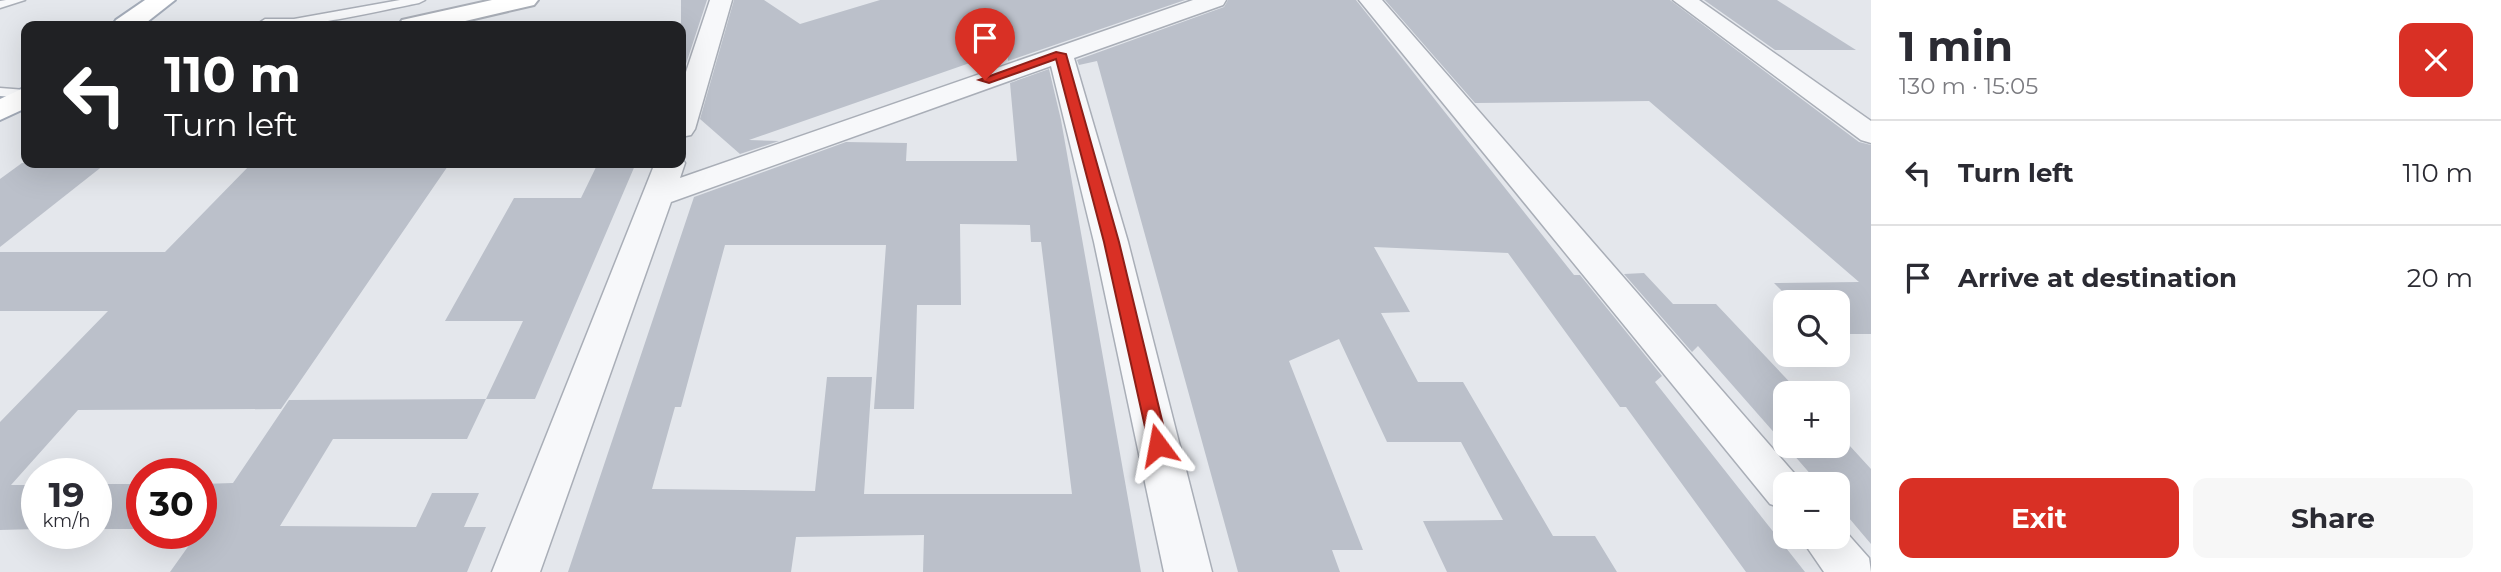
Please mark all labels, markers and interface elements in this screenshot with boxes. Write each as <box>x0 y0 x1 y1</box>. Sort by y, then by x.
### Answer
pin <box>955 8 1015 80</box>
icon: arrive <box>966 19 1004 57</box>
text: 1 min <box>1899 20 2013 72</box>
button: close <box>2399 23 2473 97</box>
text: 110 m <box>164 45 301 104</box>
icon: left <box>49 49 140 140</box>
text: 130 m · 15:05 <box>1899 72 2038 100</box>
text: Turn left <box>164 105 298 144</box>
icon: left <box>1899 154 1937 192</box>
text: Turn left <box>1958 157 2074 189</box>
text: 110 m <box>2403 157 2473 189</box>
icon: arrive <box>1899 259 1937 297</box>
text: Arrive at destination <box>1958 262 2237 294</box>
text: 20 m <box>2407 262 2473 294</box>
map controls <box>1773 290 1850 549</box>
button: search <box>1773 290 1850 367</box>
button: + <box>1773 381 1850 458</box>
position arrow <box>1121 408 1195 482</box>
speed limit sign: 30 <box>126 458 217 549</box>
button: − <box>1773 472 1850 549</box>
text: 19 <box>48 473 85 516</box>
button: Exit <box>1899 478 2179 558</box>
button: Share <box>2193 478 2473 558</box>
text: km/h <box>42 510 91 532</box>

